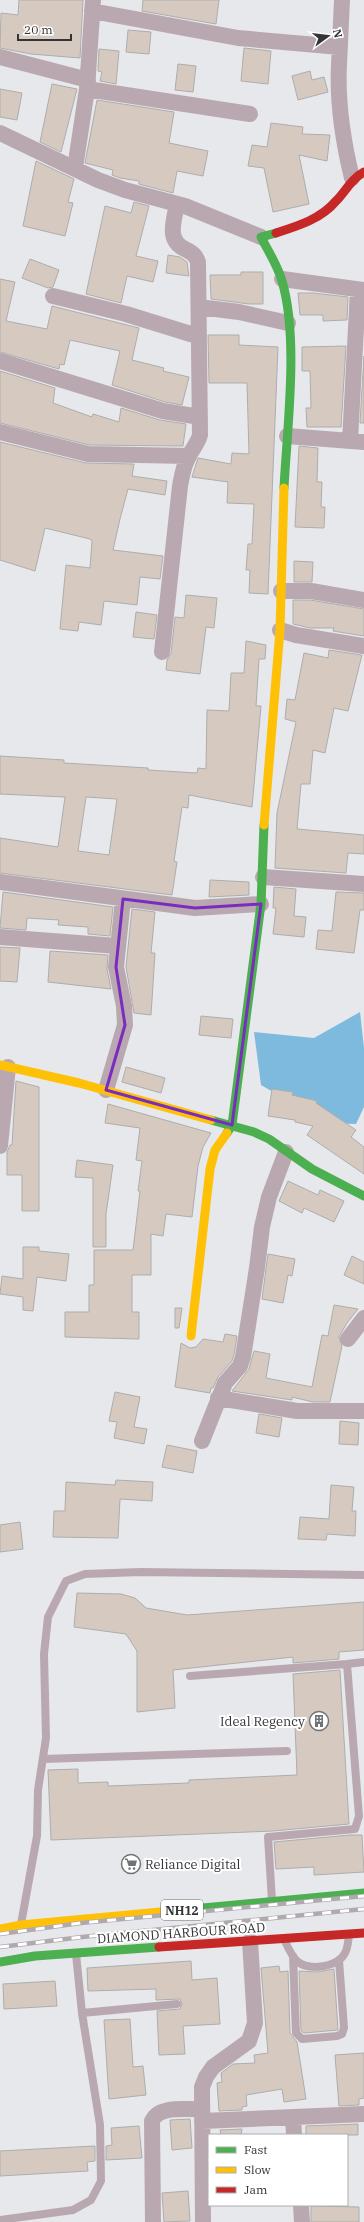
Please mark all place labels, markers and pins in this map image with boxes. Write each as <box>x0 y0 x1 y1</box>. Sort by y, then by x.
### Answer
building icon: Ideal Regency <box>308 1710 330 1732</box>
place label: Ideal Regency <box>220 1713 305 1730</box>
supermarket icon: Reliance Digital <box>120 1853 142 1875</box>
place label: Reliance Digital <box>145 1856 241 1873</box>

